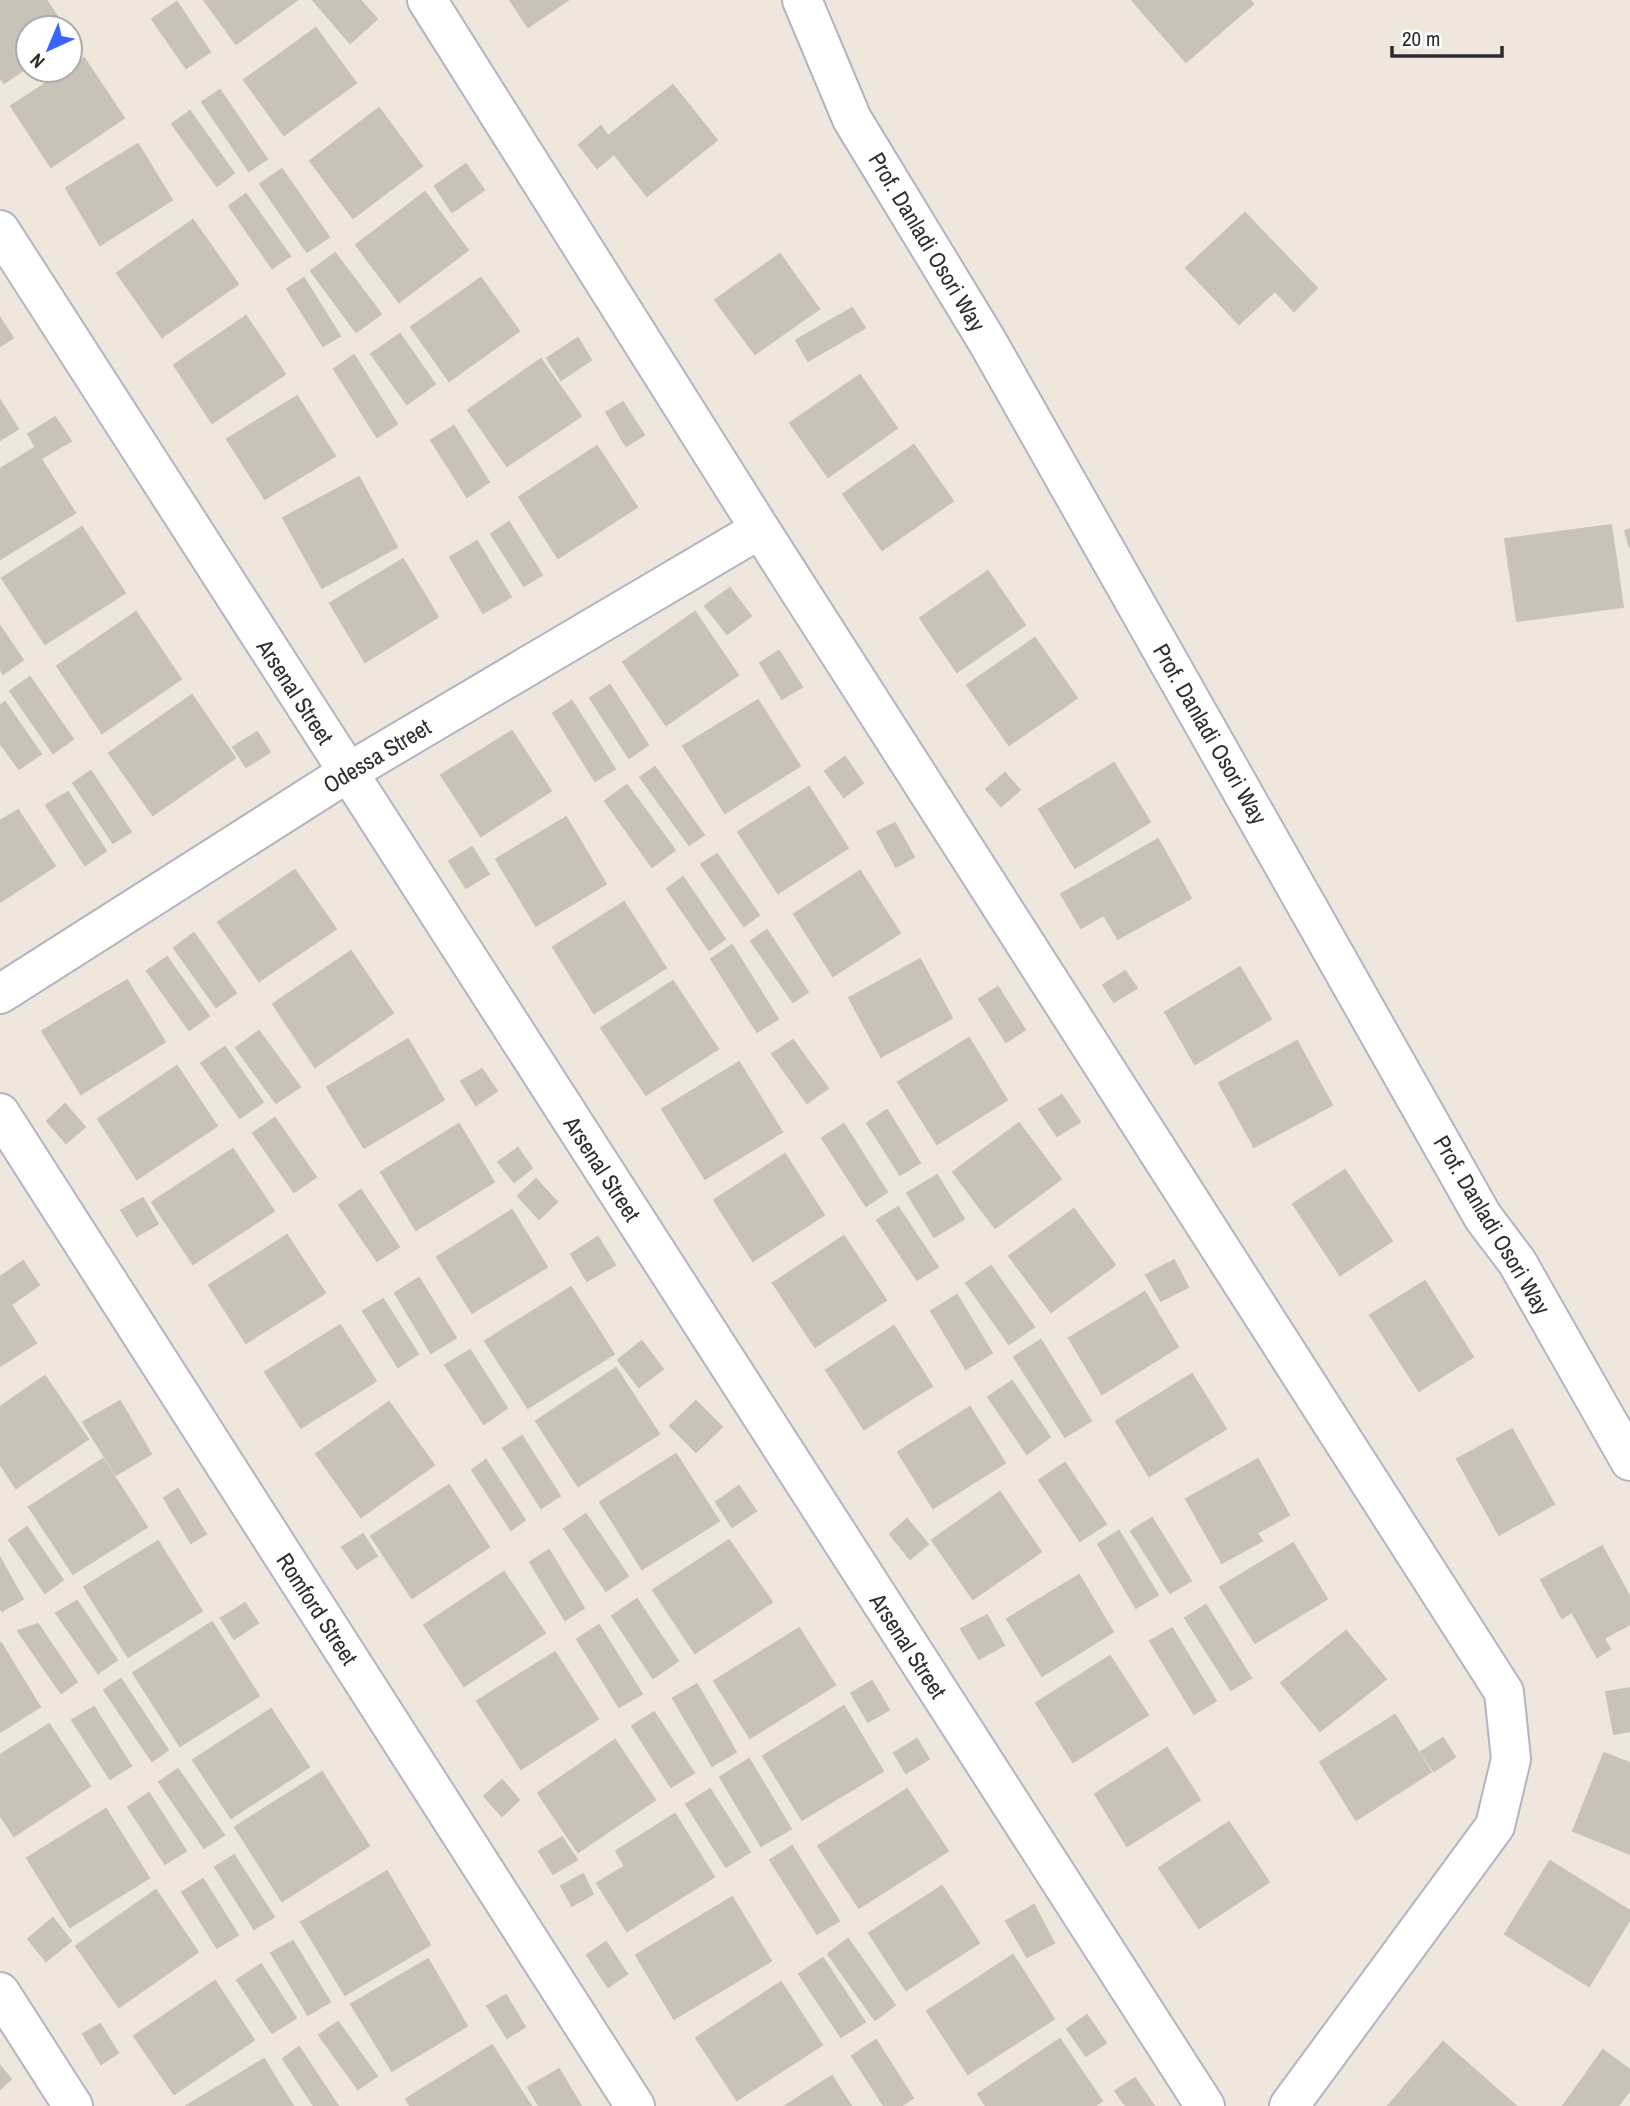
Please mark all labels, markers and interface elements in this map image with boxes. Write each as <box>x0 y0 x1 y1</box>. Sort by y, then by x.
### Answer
north arrow <box>14 14 84 84</box>
scale bar <box>1392 14 1502 58</box>
text: 20 m <box>1402 24 1440 53</box>
text: N <box>24 48 50 74</box>
street label: Prof. Danladi Osori Way <box>862 146 993 338</box>
street label: Arsenal Street <box>249 632 341 750</box>
street label: Prof. Danladi Osori Way <box>1146 638 1275 830</box>
street label: Odessa Street <box>317 711 436 800</box>
street label: Arsenal Street <box>556 1109 648 1227</box>
street label: Prof. Danladi Osori Way <box>1427 1129 1558 1321</box>
street label: Romford Street <box>270 1547 365 1671</box>
street label: Arsenal Street <box>862 1586 954 1704</box>

